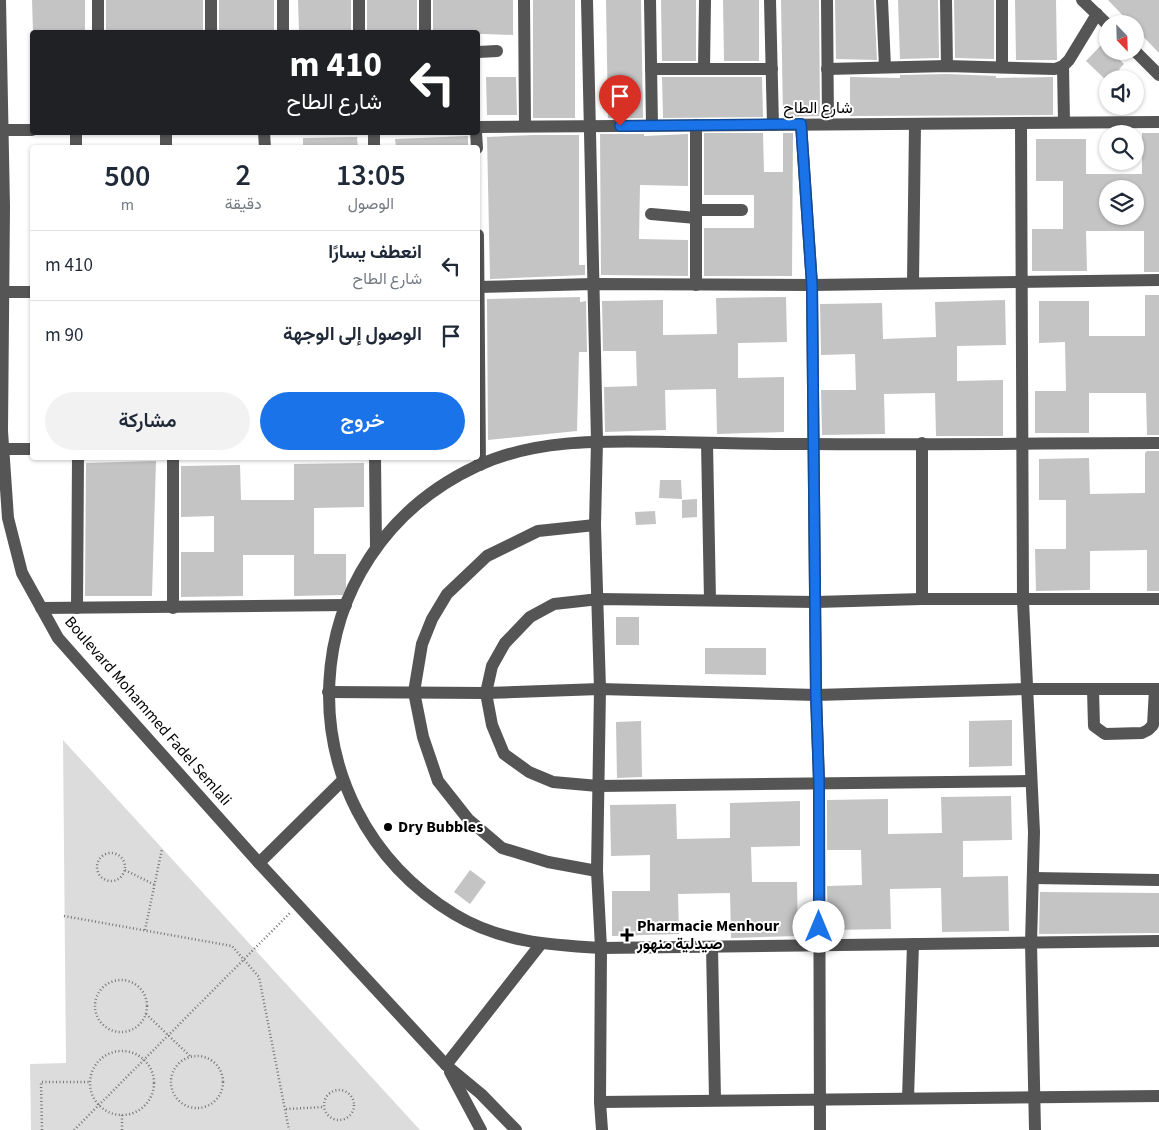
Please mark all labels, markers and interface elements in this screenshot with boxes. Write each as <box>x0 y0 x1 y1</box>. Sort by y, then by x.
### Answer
north arrow <box>1099 15 1144 60</box>
map controls <box>1099 15 1144 225</box>
text: 410 m <box>290 40 382 90</box>
icon: left <box>400 50 465 115</box>
button: sound <box>1099 70 1144 115</box>
pin <box>599 75 641 126</box>
icon: arrive <box>606 82 634 110</box>
text: شارع الطاح <box>287 86 382 118</box>
street label: شارع الطاح <box>783 97 853 119</box>
button: search <box>1099 125 1144 170</box>
text: 2 <box>236 154 251 197</box>
text: 13:05 <box>336 154 406 197</box>
text: 500 <box>104 155 150 198</box>
button: layers <box>1099 180 1144 225</box>
text: دقيقة <box>225 193 262 215</box>
text: الوصول <box>348 193 394 215</box>
text: m <box>121 194 134 216</box>
text: انعطف يسارًا <box>328 239 422 266</box>
text: 410 m <box>45 252 93 279</box>
icon: left <box>437 252 465 280</box>
text: شارع الطاح <box>353 268 422 290</box>
text: الوصول إلى الوجهة <box>283 321 422 348</box>
text: 90 m <box>45 322 83 349</box>
icon: arrive <box>437 322 465 350</box>
button: مشاركة <box>45 392 250 450</box>
button: خروج <box>260 392 465 450</box>
street label: Boulevard Mohammed Fadel Semlali <box>59 611 237 811</box>
place label: Dry Bubbles <box>398 816 483 838</box>
marker: Dry Bubbles <box>382 821 394 833</box>
position arrow <box>792 900 844 952</box>
place label: Pharmacie Menhour صيدلية منهور <box>636 915 780 955</box>
marker: Pharmacie Menhour صيدلية منهور <box>621 929 633 941</box>

